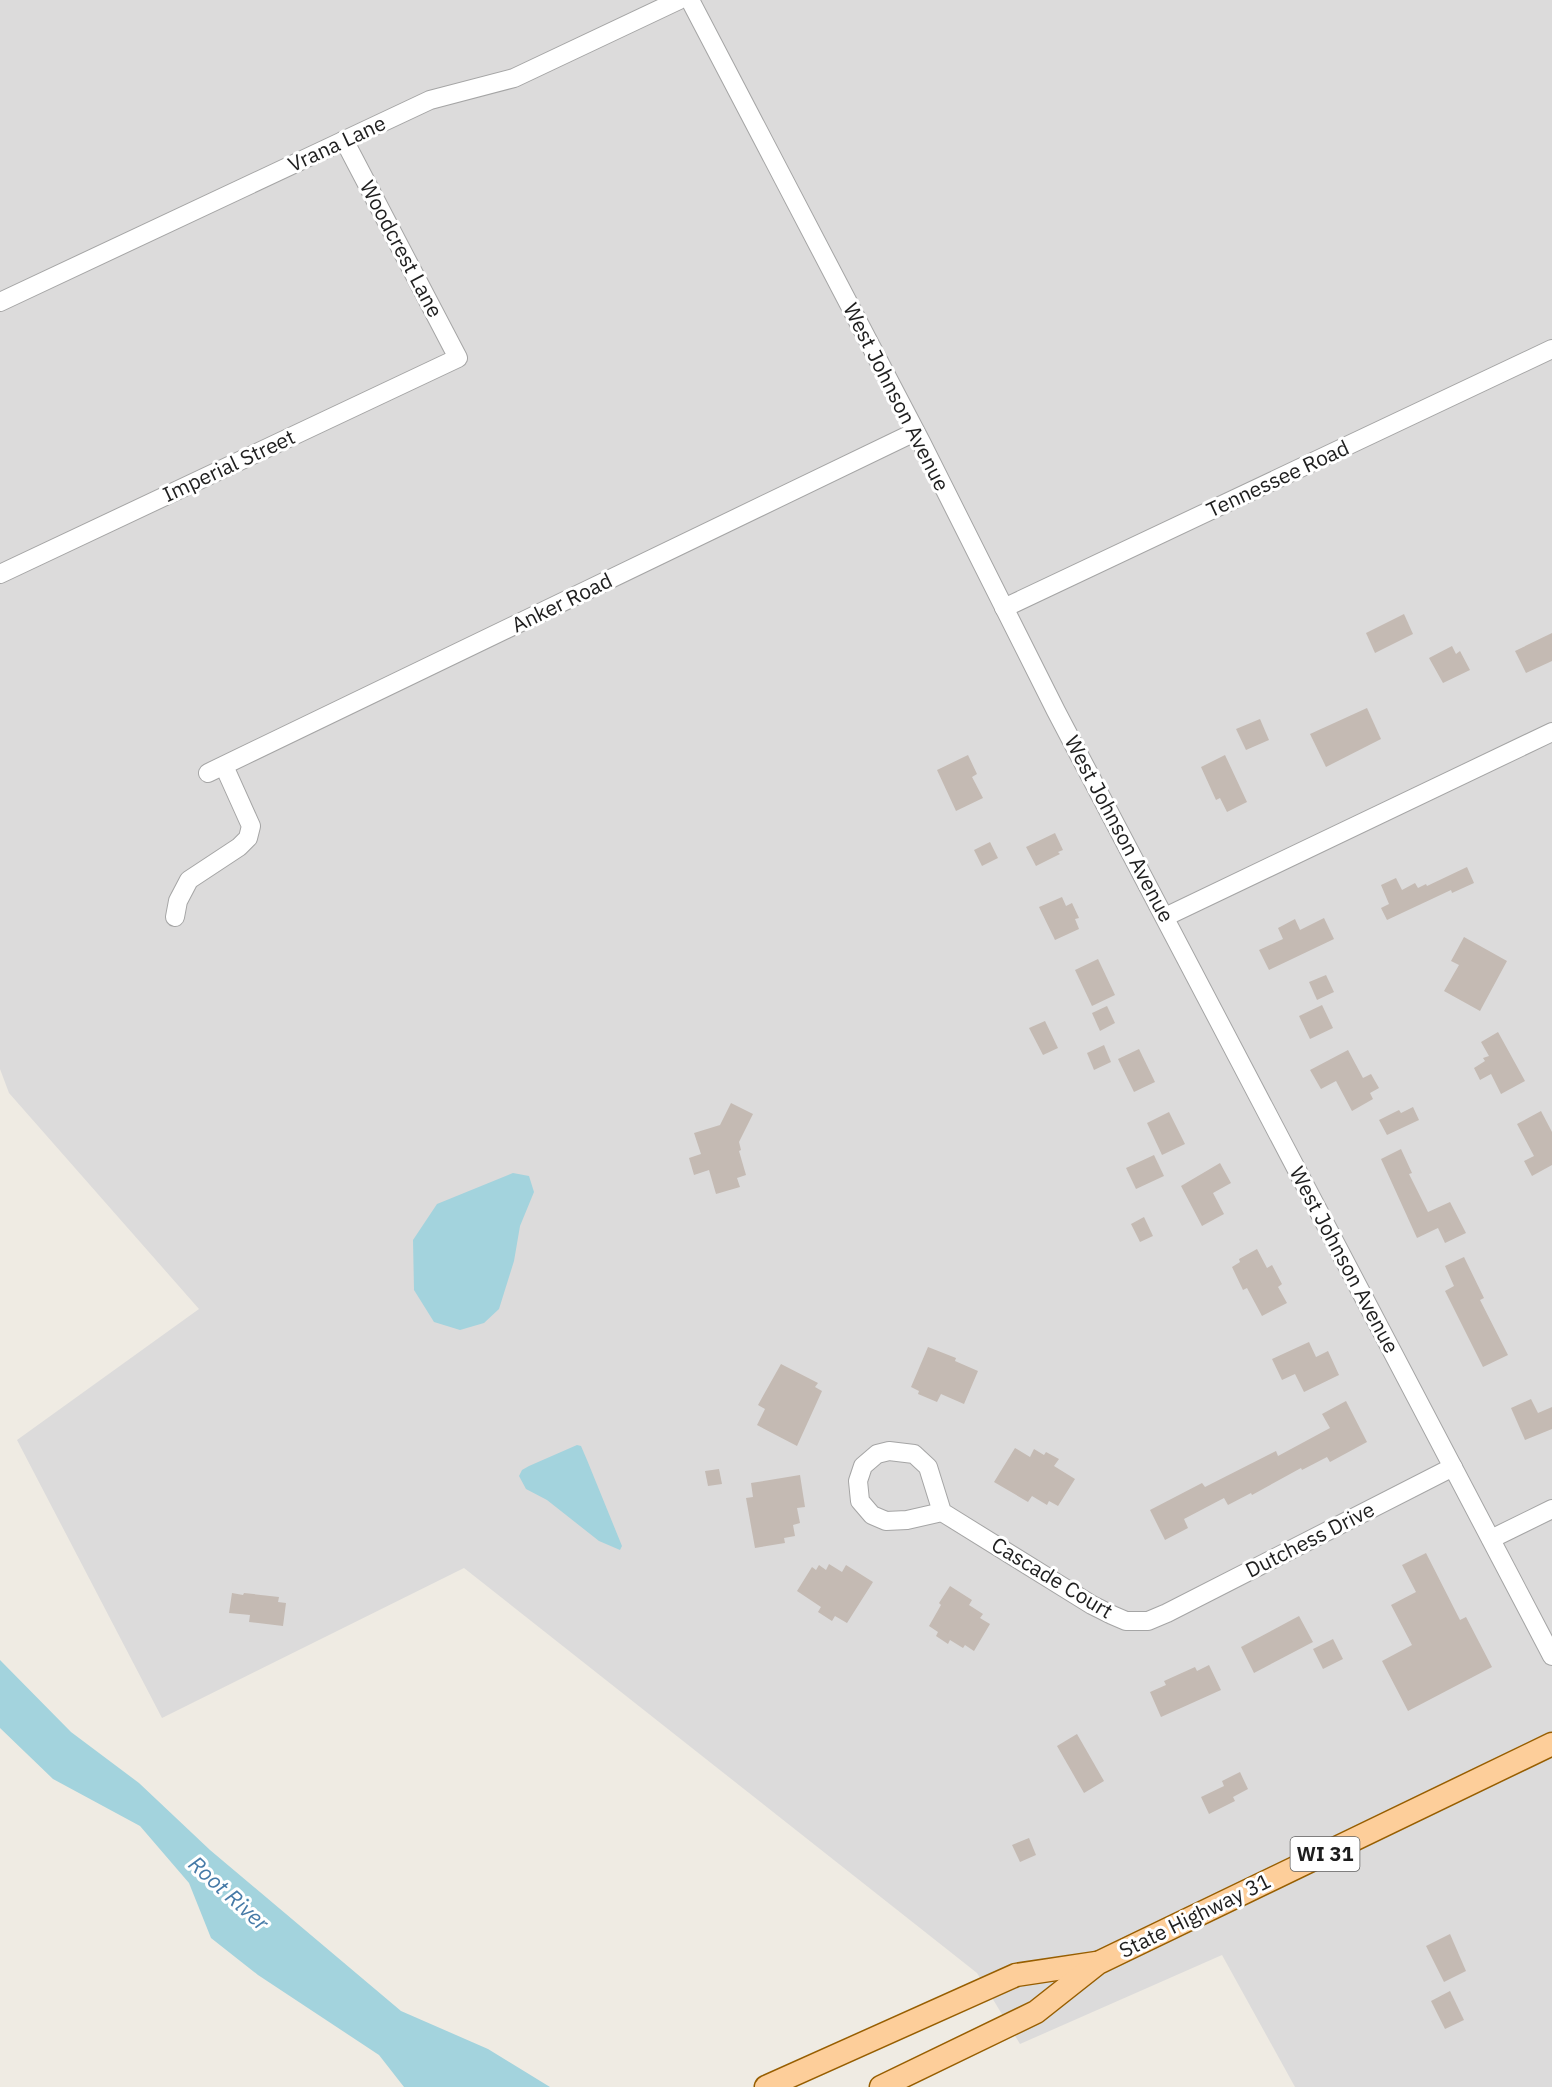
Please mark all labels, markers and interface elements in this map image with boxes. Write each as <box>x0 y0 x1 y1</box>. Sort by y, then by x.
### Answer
street label: Vrana Lane <box>283 108 390 178</box>
street label: Woodcrest Lane <box>354 175 450 322</box>
street label: West Johnson Avenue <box>837 298 957 495</box>
street label: Imperial Street <box>158 422 299 508</box>
street label: Tennessee Road <box>1202 433 1353 523</box>
street label: Anker Road <box>507 566 616 638</box>
street label: West Johnson Avenue <box>1059 730 1181 927</box>
street label: West Johnson Avenue <box>1284 1161 1406 1358</box>
street label: Dutchess Drive <box>1240 1495 1379 1584</box>
street label: Cascade Court <box>987 1530 1118 1624</box>
road number: WI 31 <box>1290 1837 1360 1871</box>
water label: Root River <box>183 1849 276 1937</box>
street label: State Highway 31 <box>1114 1866 1275 1964</box>

